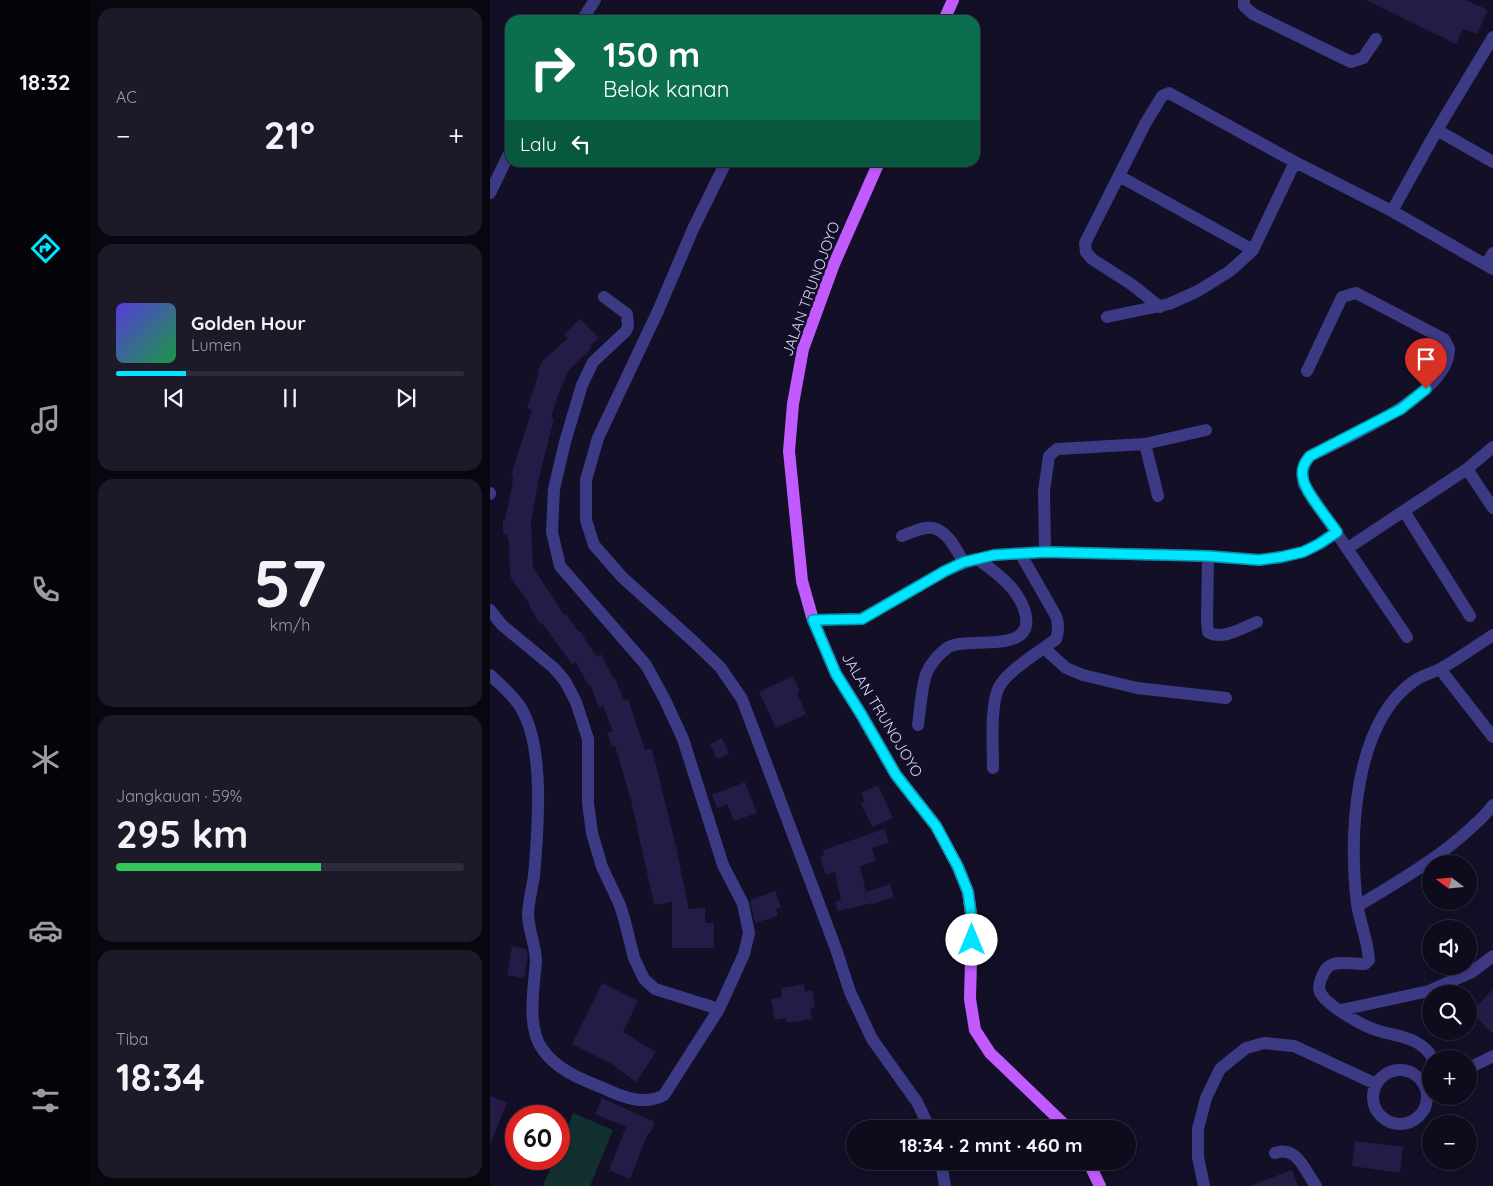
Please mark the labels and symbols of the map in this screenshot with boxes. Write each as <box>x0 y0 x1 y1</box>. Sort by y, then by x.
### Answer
street label: JALAN TRUNOJOYO <box>777 219 844 359</box>
pin <box>1405 338 1447 389</box>
street label: JALAN TRUNOJOYO <box>838 649 927 780</box>
north arrow <box>1422 855 1478 910</box>
position arrow <box>945 913 997 965</box>
speed limit sign: 60 <box>505 1105 570 1170</box>

